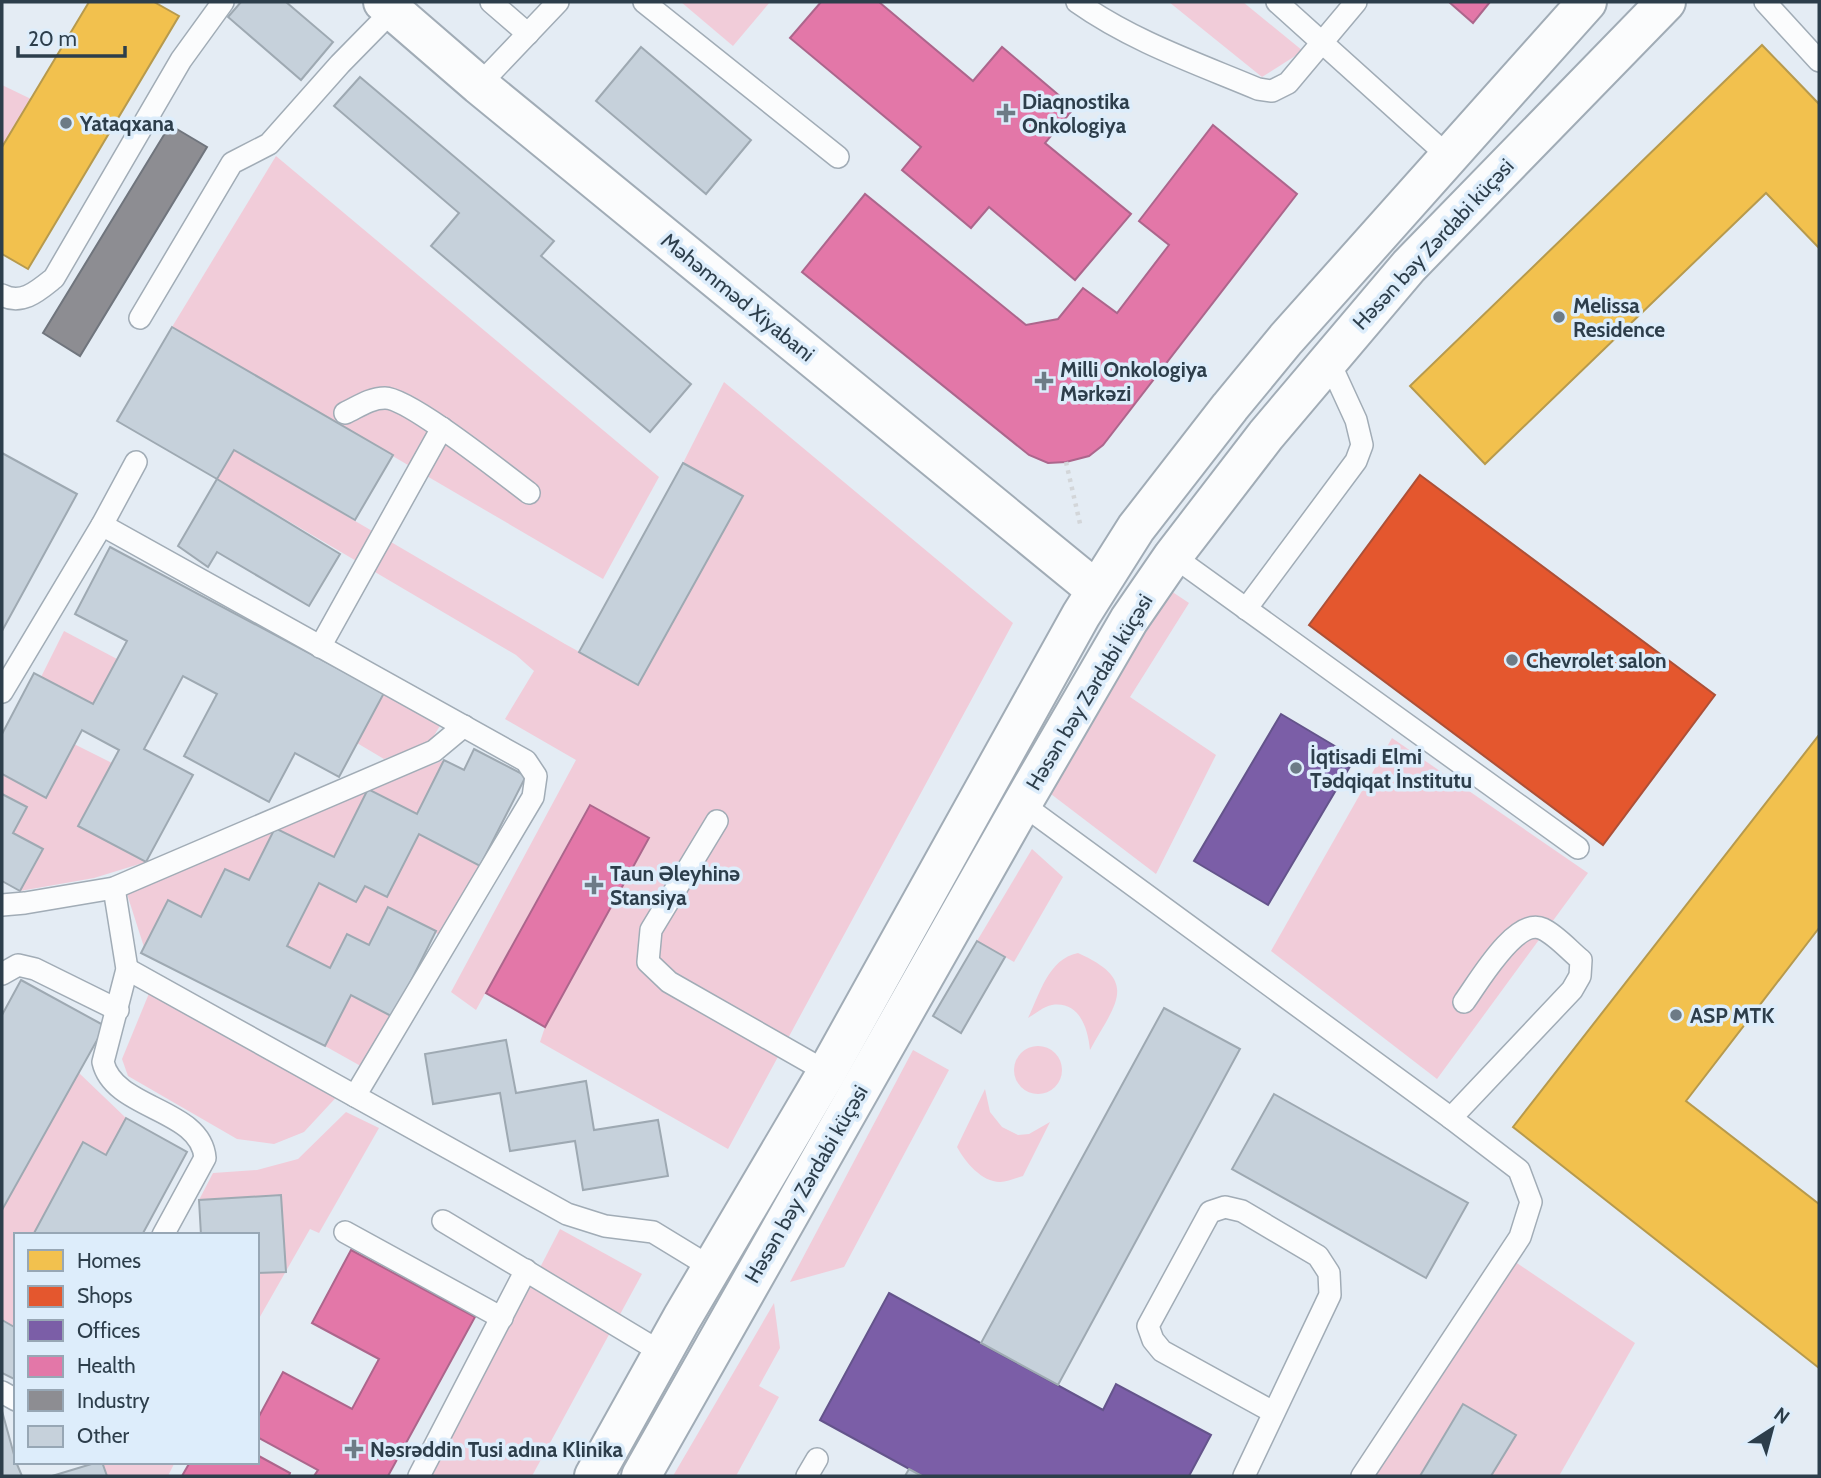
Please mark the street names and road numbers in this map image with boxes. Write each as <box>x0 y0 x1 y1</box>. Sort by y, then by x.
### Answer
street label: Həsən bəy Zərdabi küçəsi <box>1347 153 1519 335</box>
street label: Məhəmməd Xiyabani <box>656 228 820 366</box>
street label: Həsən bəy Zərdabi küçəsi <box>1021 589 1157 795</box>
street label: Həsən bəy Zərdabi küçəsi <box>739 1081 873 1287</box>

